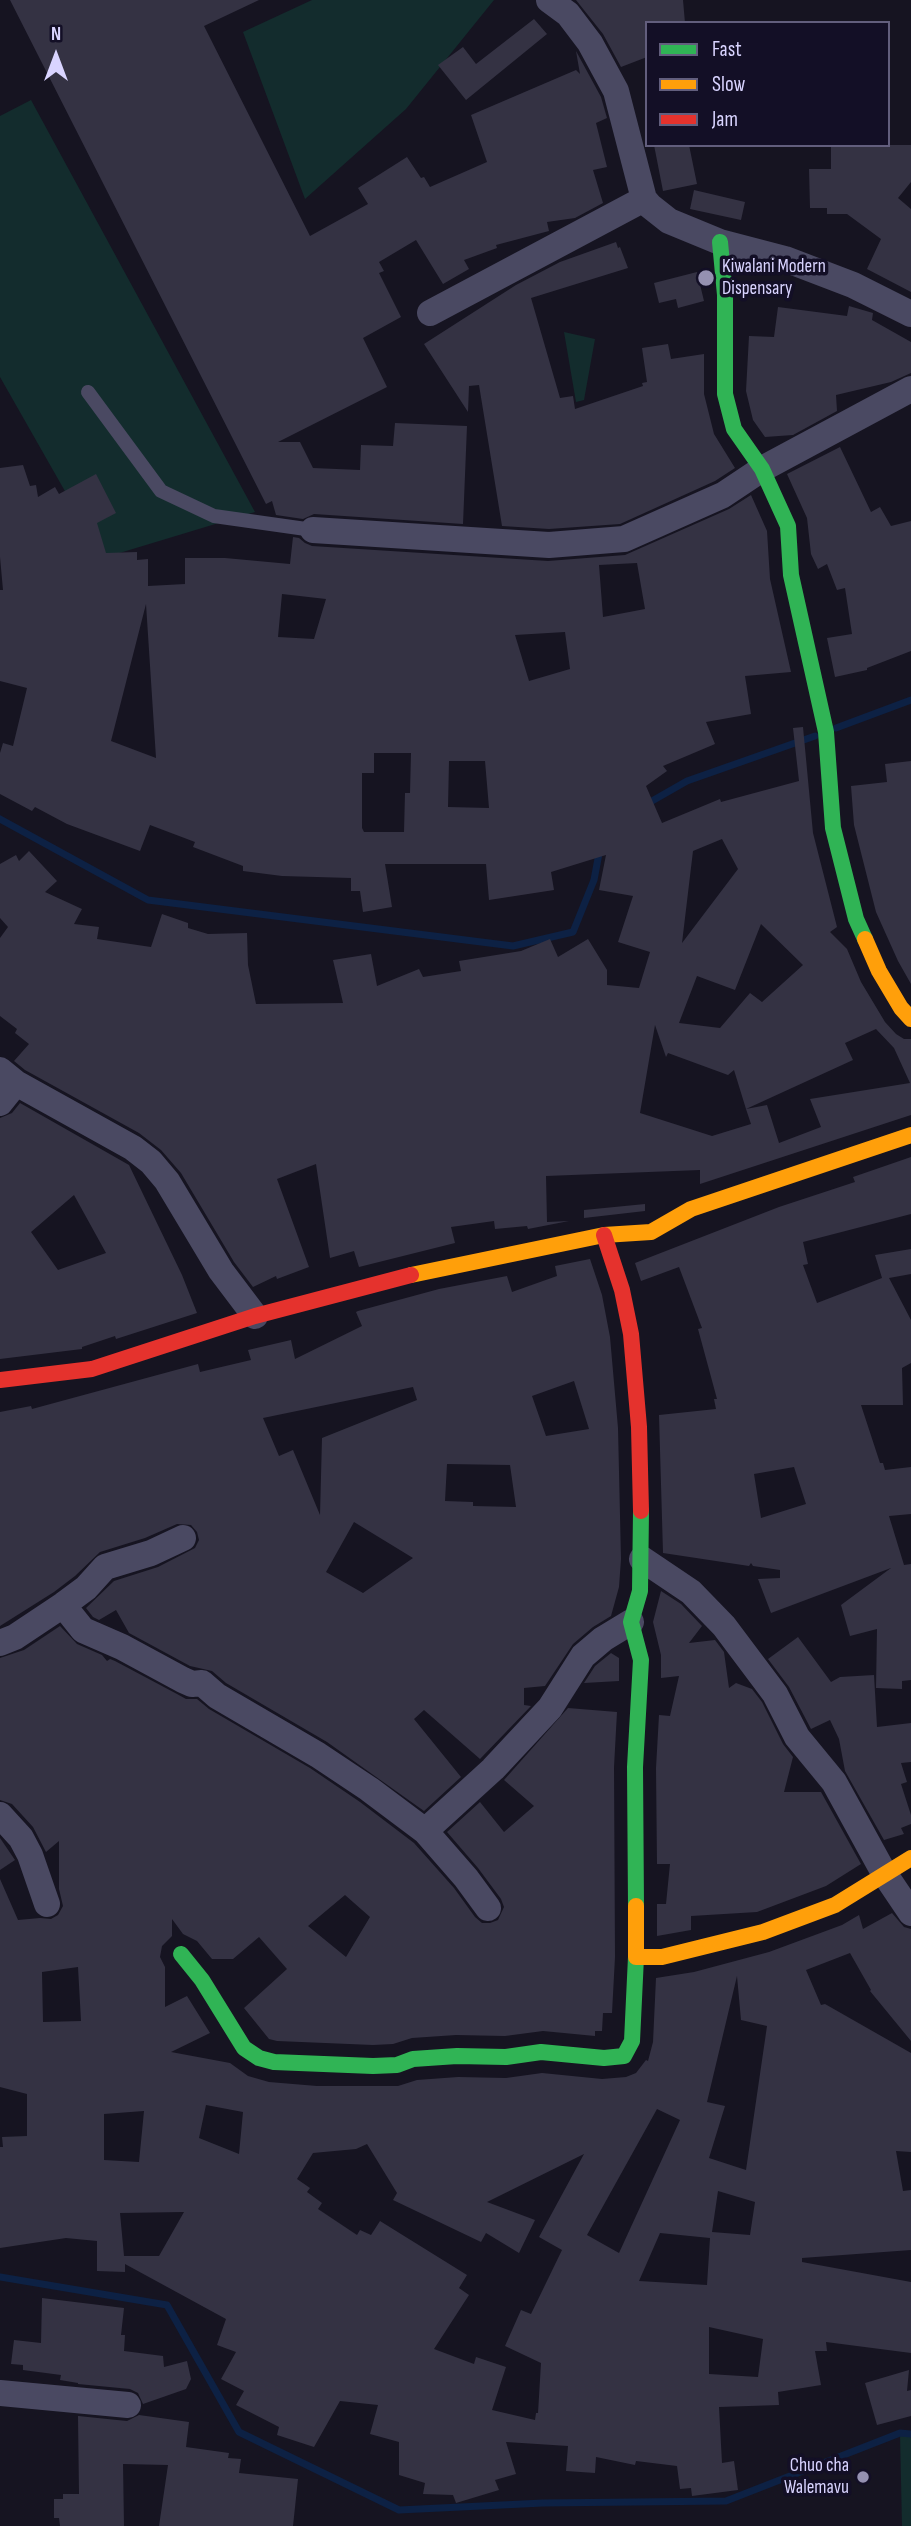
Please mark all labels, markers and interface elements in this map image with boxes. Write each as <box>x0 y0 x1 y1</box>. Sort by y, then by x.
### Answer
north arrow <box>21 21 91 91</box>
legend <box>645 21 890 147</box>
text: N <box>51 23 61 46</box>
text: Fast <box>712 37 742 62</box>
text: Slow <box>712 72 745 97</box>
text: Jam <box>712 107 738 132</box>
place label: Kiwalani Modern Dispensary <box>722 256 826 300</box>
marker: Kiwalani Modern Dispensary <box>696 268 716 288</box>
place label: Chuo cha Walemavu <box>784 2455 849 2499</box>
marker: Chuo cha Walemavu <box>855 2469 871 2485</box>

